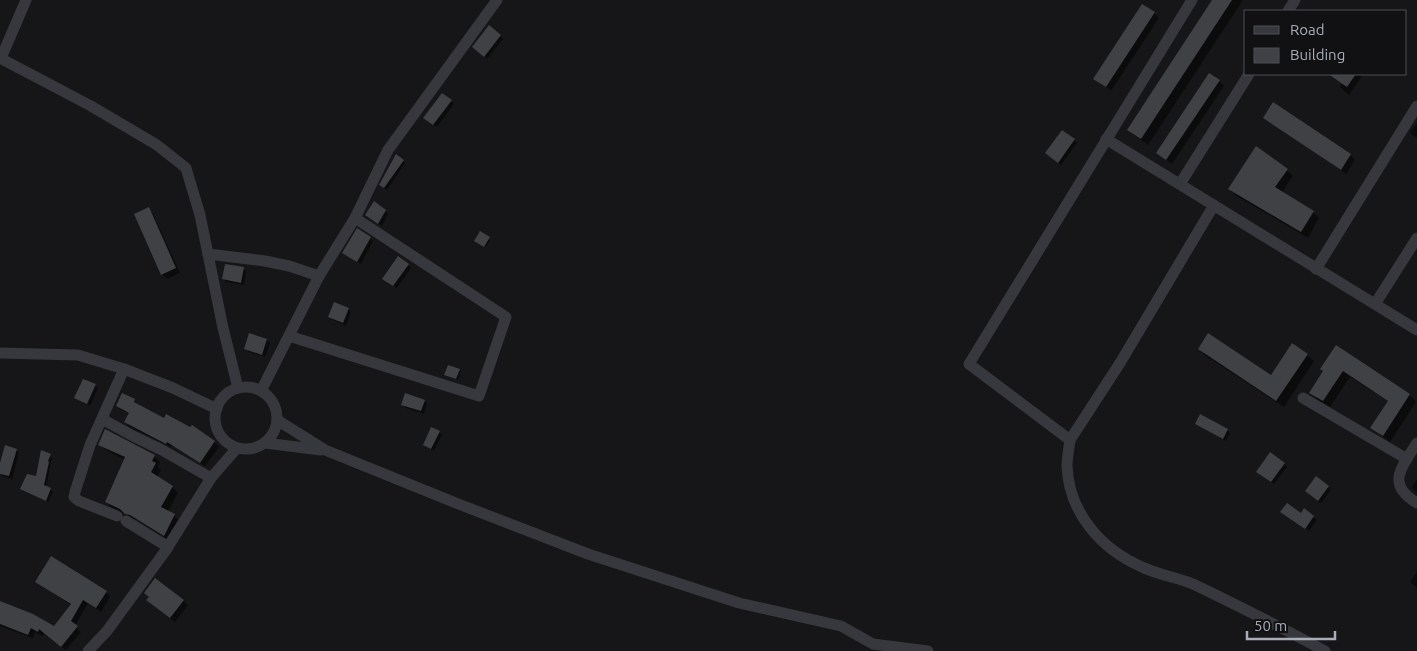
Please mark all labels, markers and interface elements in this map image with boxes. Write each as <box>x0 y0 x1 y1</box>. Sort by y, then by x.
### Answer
legend <box>1244 10 1407 75</box>
text: Road <box>1290 21 1325 38</box>
text: Building <box>1290 46 1345 63</box>
scale bar <box>1247 608 1334 640</box>
text: 50 m <box>1254 617 1287 634</box>

